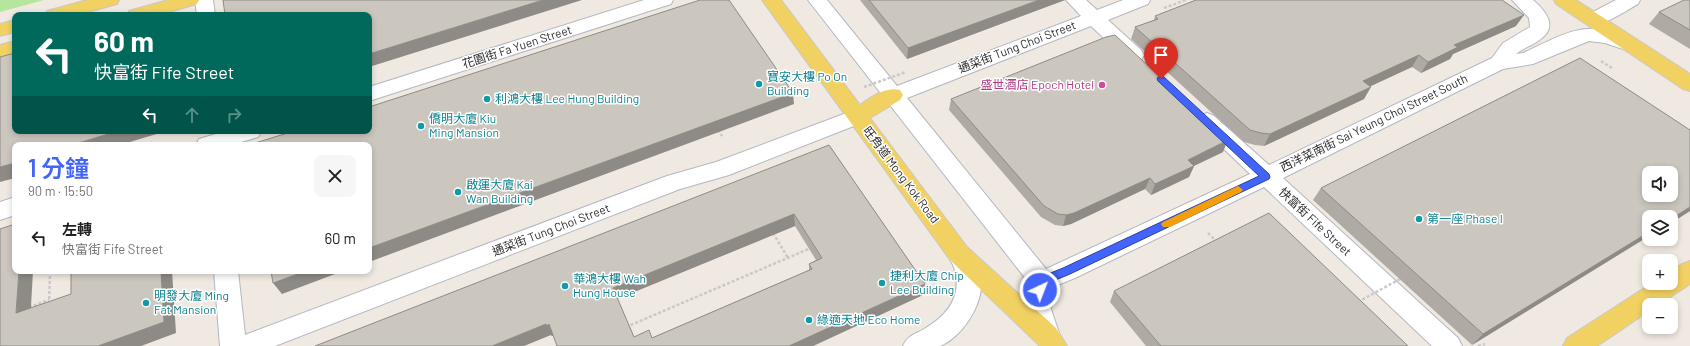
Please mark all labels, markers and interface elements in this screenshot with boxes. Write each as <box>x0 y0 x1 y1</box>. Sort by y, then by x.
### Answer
street label: 通菜街 Tung Choi Street <box>956 17 1077 75</box>
street label: 花園街 Fa Yuen Street <box>460 22 573 70</box>
text: 60 m <box>94 24 154 58</box>
icon: left <box>28 28 80 80</box>
pin <box>1144 38 1178 79</box>
icon: arrive <box>1150 44 1172 66</box>
text: 快富街 Fife Street <box>94 61 234 83</box>
place label: 寶安大樓 Po On Building <box>767 69 847 97</box>
street label: 西洋菜南街 Sai Yeung Choi Street South <box>1278 70 1470 174</box>
place label: 盛世酒店 Epoch Hotel <box>980 77 1094 91</box>
marker: 寶安大樓 Po On Building <box>754 79 764 89</box>
marker: 盛世酒店 Epoch Hotel <box>1097 80 1107 90</box>
place label: 利鴻大樓 Lee Hung Building <box>495 91 639 105</box>
marker: 利鴻大樓 Lee Hung Building <box>482 94 492 104</box>
icon: left <box>139 104 161 126</box>
icon: ahead <box>181 104 203 126</box>
icon: right <box>223 104 245 126</box>
place label: 僑明大廈 Kiu Ming Mansion <box>429 111 499 139</box>
marker: 僑明大廈 Kiu Ming Mansion <box>416 121 426 131</box>
street label: 旺角道 Mong Kok Road <box>861 123 943 226</box>
text: 1 分鐘 <box>28 153 89 182</box>
button: close <box>314 155 356 197</box>
map controls <box>1642 166 1678 334</box>
button: sound <box>1642 166 1678 202</box>
place label: 啟運大廈 Kai Wan Building <box>466 177 533 205</box>
text: 90 m · 15:50 <box>28 183 93 199</box>
street label: 快富街 Fife Street <box>1277 184 1355 258</box>
marker: 啟運大廈 Kai Wan Building <box>453 187 463 197</box>
street label: 通菜街 Tung Choi Street <box>490 200 611 258</box>
button: layers <box>1642 210 1678 246</box>
place label: 第一座 Phase I <box>1427 211 1503 225</box>
marker: 第一座 Phase I <box>1414 214 1424 224</box>
text: 左轉 <box>62 220 92 238</box>
icon: left <box>28 227 50 249</box>
text: 60 m <box>324 229 356 247</box>
text: 快富街 Fife Street <box>62 241 163 257</box>
button: + <box>1642 254 1678 290</box>
place label: 捷利大廈 Chip Lee Building <box>890 268 964 296</box>
position arrow <box>1019 269 1061 311</box>
place label: 華鴻大樓 Wah Hung House <box>573 271 646 299</box>
marker: 捷利大廈 Chip Lee Building <box>877 278 887 288</box>
marker: 華鴻大樓 Wah Hung House <box>560 281 570 291</box>
place label: 明發大廈 Ming Fat Mansion <box>154 288 229 316</box>
marker: 明發大廈 Ming Fat Mansion <box>141 298 151 308</box>
button: − <box>1642 298 1678 334</box>
place label: 綠適天地 Eco Home <box>817 312 920 326</box>
marker: 綠適天地 Eco Home <box>804 315 814 325</box>

